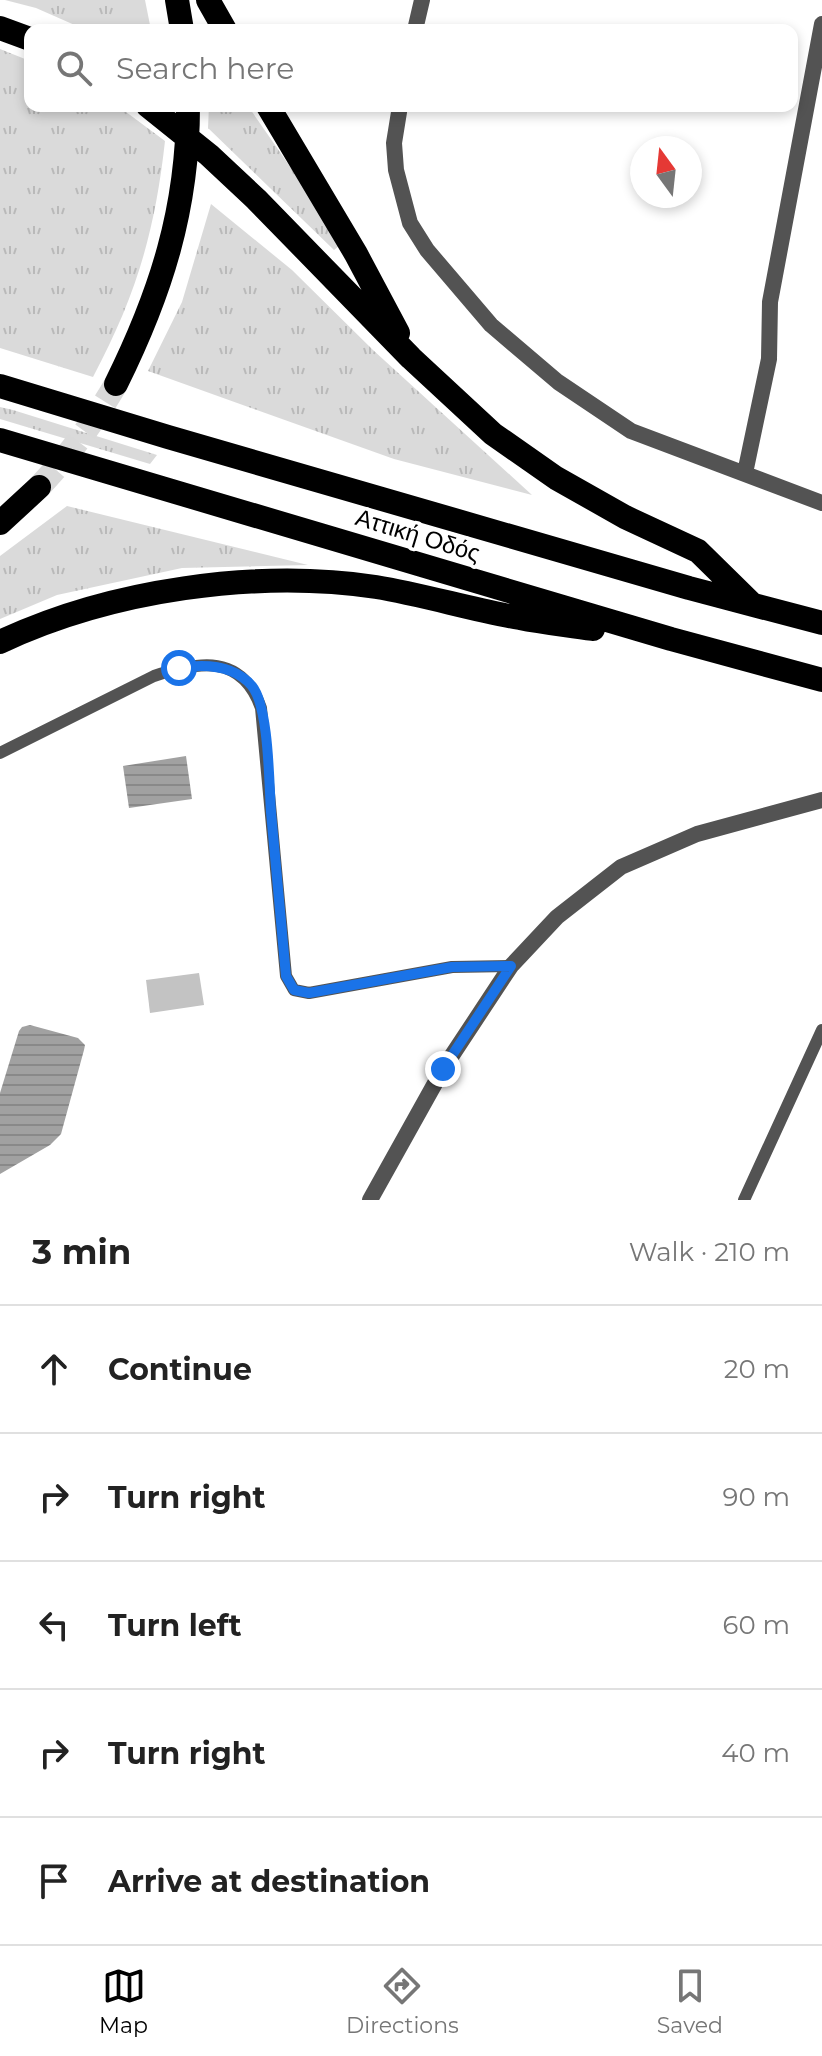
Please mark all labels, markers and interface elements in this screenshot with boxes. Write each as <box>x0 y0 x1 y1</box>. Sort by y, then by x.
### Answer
search box <box>24 24 798 112</box>
icon: search <box>52 46 96 90</box>
text: Search here <box>116 50 294 87</box>
north arrow <box>630 136 702 208</box>
street label: Αττική Οδός <box>352 502 484 568</box>
route start <box>161 650 197 686</box>
route end <box>425 1051 461 1087</box>
text: 3 min <box>32 1231 131 1273</box>
text: Walk · 210 m <box>629 1236 790 1268</box>
icon: ahead <box>32 1347 76 1391</box>
text: Continue <box>108 1351 252 1388</box>
text: 20 m <box>724 1353 790 1385</box>
icon: right <box>32 1475 76 1519</box>
text: Turn right <box>108 1479 265 1516</box>
text: 90 m <box>723 1481 790 1513</box>
icon: left <box>32 1603 76 1647</box>
text: Turn left <box>108 1607 241 1644</box>
text: 60 m <box>723 1609 790 1641</box>
icon: right <box>32 1731 76 1775</box>
text: Turn right <box>108 1735 265 1772</box>
text: 40 m <box>721 1737 790 1769</box>
icon: arrive <box>32 1859 76 1903</box>
text: Arrive at destination <box>108 1863 430 1900</box>
tab: Map <box>99 1964 148 2039</box>
tab: Directions <box>346 1964 459 2039</box>
tab: Saved <box>657 1964 723 2039</box>

